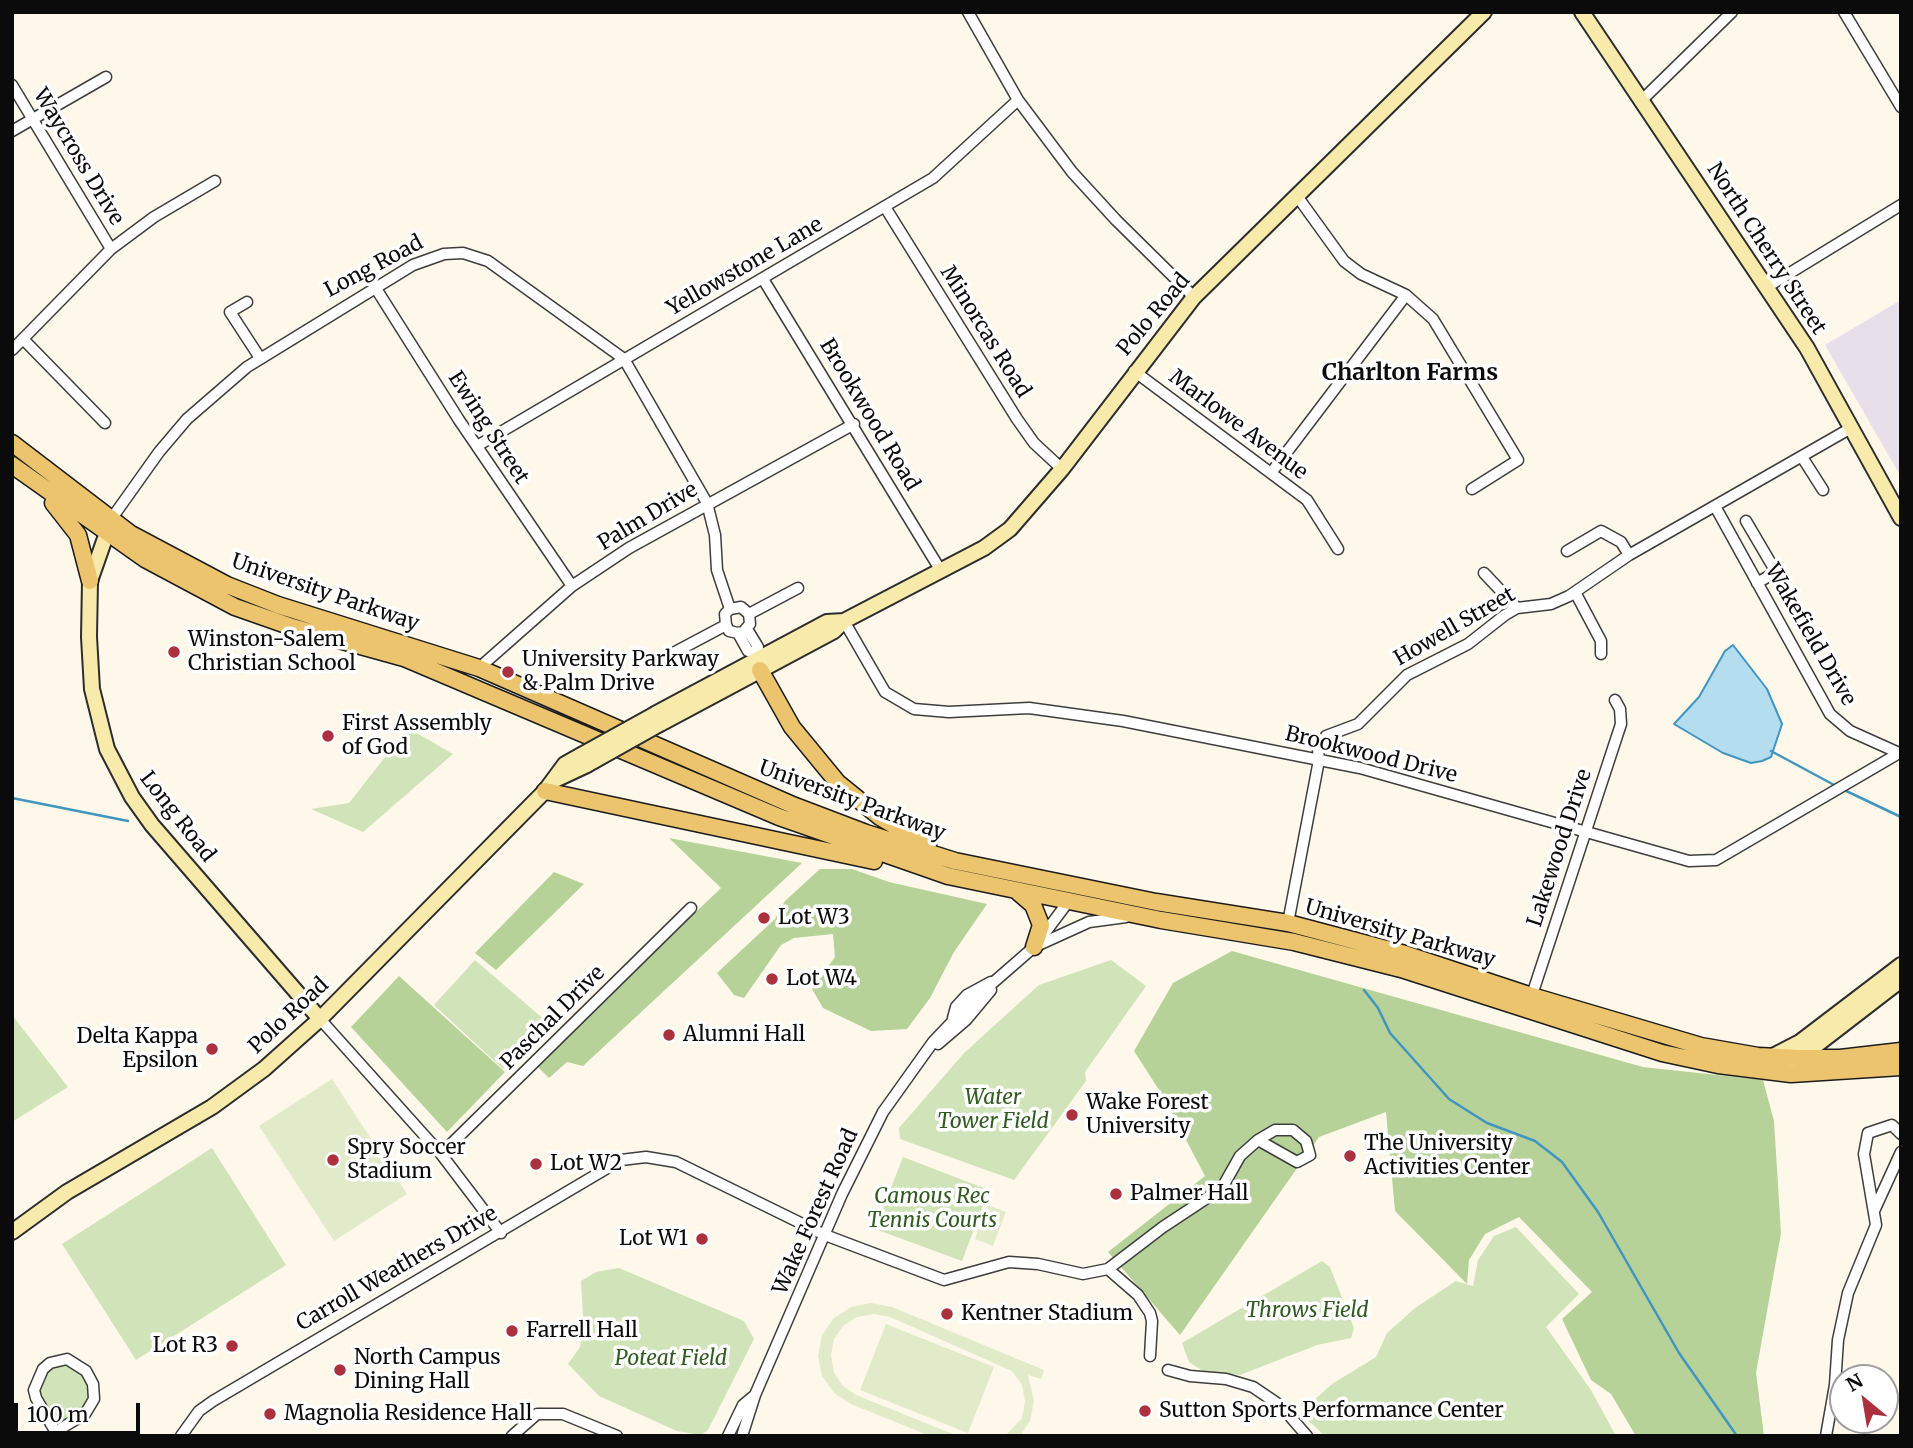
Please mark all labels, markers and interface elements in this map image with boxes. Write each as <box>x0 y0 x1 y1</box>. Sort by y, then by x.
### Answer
street label: Waycross Drive <box>27 84 129 230</box>
street label: North Cherry Street <box>1701 158 1831 340</box>
street label: Yellowstone Lane <box>663 212 827 322</box>
street label: Long Road <box>320 231 428 303</box>
street label: Minorcas Road <box>934 261 1036 403</box>
street label: Polo Road <box>1112 269 1196 361</box>
street label: Brookwood Road <box>814 334 924 496</box>
district label: Charlton Farms <box>1322 359 1498 387</box>
street label: Marlowe Avenue <box>1164 365 1312 485</box>
street label: Ewing Street <box>442 367 534 489</box>
street label: Palm Drive <box>594 477 702 557</box>
street label: University Parkway <box>228 549 422 637</box>
street label: Wakefield Drive <box>1759 560 1861 710</box>
street label: Howell Street <box>1390 582 1520 672</box>
place label: Winston-Salem Christian School <box>188 627 356 677</box>
marker: Winston-Salem Christian School <box>166 644 182 660</box>
place label: University Parkway & Palm Drive <box>522 647 719 697</box>
marker: University Parkway & Palm Drive <box>500 664 516 680</box>
place label: First Assembly of God <box>342 711 492 761</box>
street label: Brookwood Drive <box>1282 721 1460 789</box>
marker: First Assembly of God <box>320 728 336 744</box>
street label: University Parkway <box>755 755 949 847</box>
street label: Lakewood Drive <box>1523 766 1597 930</box>
street label: Long Road <box>134 767 220 867</box>
street label: University Parkway <box>1302 895 1498 973</box>
place label: Lot W3 <box>778 905 850 931</box>
marker: Lot W3 <box>756 910 772 926</box>
street label: Paschal Drive <box>496 961 610 1075</box>
place label: Lot W4 <box>786 966 857 992</box>
marker: Lot W4 <box>764 971 780 987</box>
street label: Polo Road <box>244 973 334 1059</box>
place label: Alumni Hall <box>683 1022 805 1048</box>
place label: Delta Kappa Epsilon <box>77 1024 198 1074</box>
marker: Alumni Hall <box>661 1027 677 1043</box>
marker: Delta Kappa Epsilon <box>204 1041 220 1057</box>
park label: Water Tower Field <box>937 1085 1049 1135</box>
place label: Wake Forest University <box>1086 1090 1209 1140</box>
marker: Wake Forest University <box>1064 1107 1080 1123</box>
street label: Wake Forest Road <box>768 1125 864 1299</box>
place label: The University Activities Center <box>1364 1131 1530 1181</box>
place label: Spry Soccer Stadium <box>347 1135 466 1185</box>
marker: The University Activities Center <box>1342 1148 1358 1164</box>
place label: Lot W2 <box>550 1151 622 1177</box>
marker: Spry Soccer Stadium <box>325 1152 341 1168</box>
marker: Lot W2 <box>528 1156 544 1172</box>
place label: Palmer Hall <box>1130 1181 1248 1207</box>
park label: Camous Rec Tennis Courts <box>867 1184 997 1234</box>
marker: Palmer Hall <box>1108 1186 1124 1202</box>
street label: Carroll Weathers Drive <box>292 1201 502 1337</box>
place label: Lot W1 <box>619 1226 688 1252</box>
marker: Lot W1 <box>694 1231 710 1247</box>
park label: Throws Field <box>1245 1298 1369 1324</box>
place label: Kentner Stadium <box>961 1301 1133 1327</box>
marker: Kentner Stadium <box>939 1306 955 1322</box>
place label: Farrell Hall <box>526 1318 638 1344</box>
marker: Farrell Hall <box>504 1323 520 1339</box>
place label: Lot R3 <box>153 1333 218 1359</box>
marker: Lot R3 <box>224 1338 240 1354</box>
place label: North Campus Dining Hall <box>354 1345 501 1395</box>
park label: Poteat Field <box>615 1346 727 1372</box>
marker: North Campus Dining Hall <box>332 1362 348 1378</box>
north arrow <box>1829 1364 1899 1434</box>
text: N <box>1842 1368 1867 1397</box>
scale bar <box>18 1388 144 1432</box>
place label: Sutton Sports Performance Center <box>1159 1398 1504 1424</box>
text: 100 m <box>27 1401 89 1428</box>
place label: Magnolia Residence Hall <box>284 1401 532 1427</box>
marker: Sutton Sports Performance Center <box>1137 1403 1153 1419</box>
marker: Magnolia Residence Hall <box>262 1406 278 1422</box>

